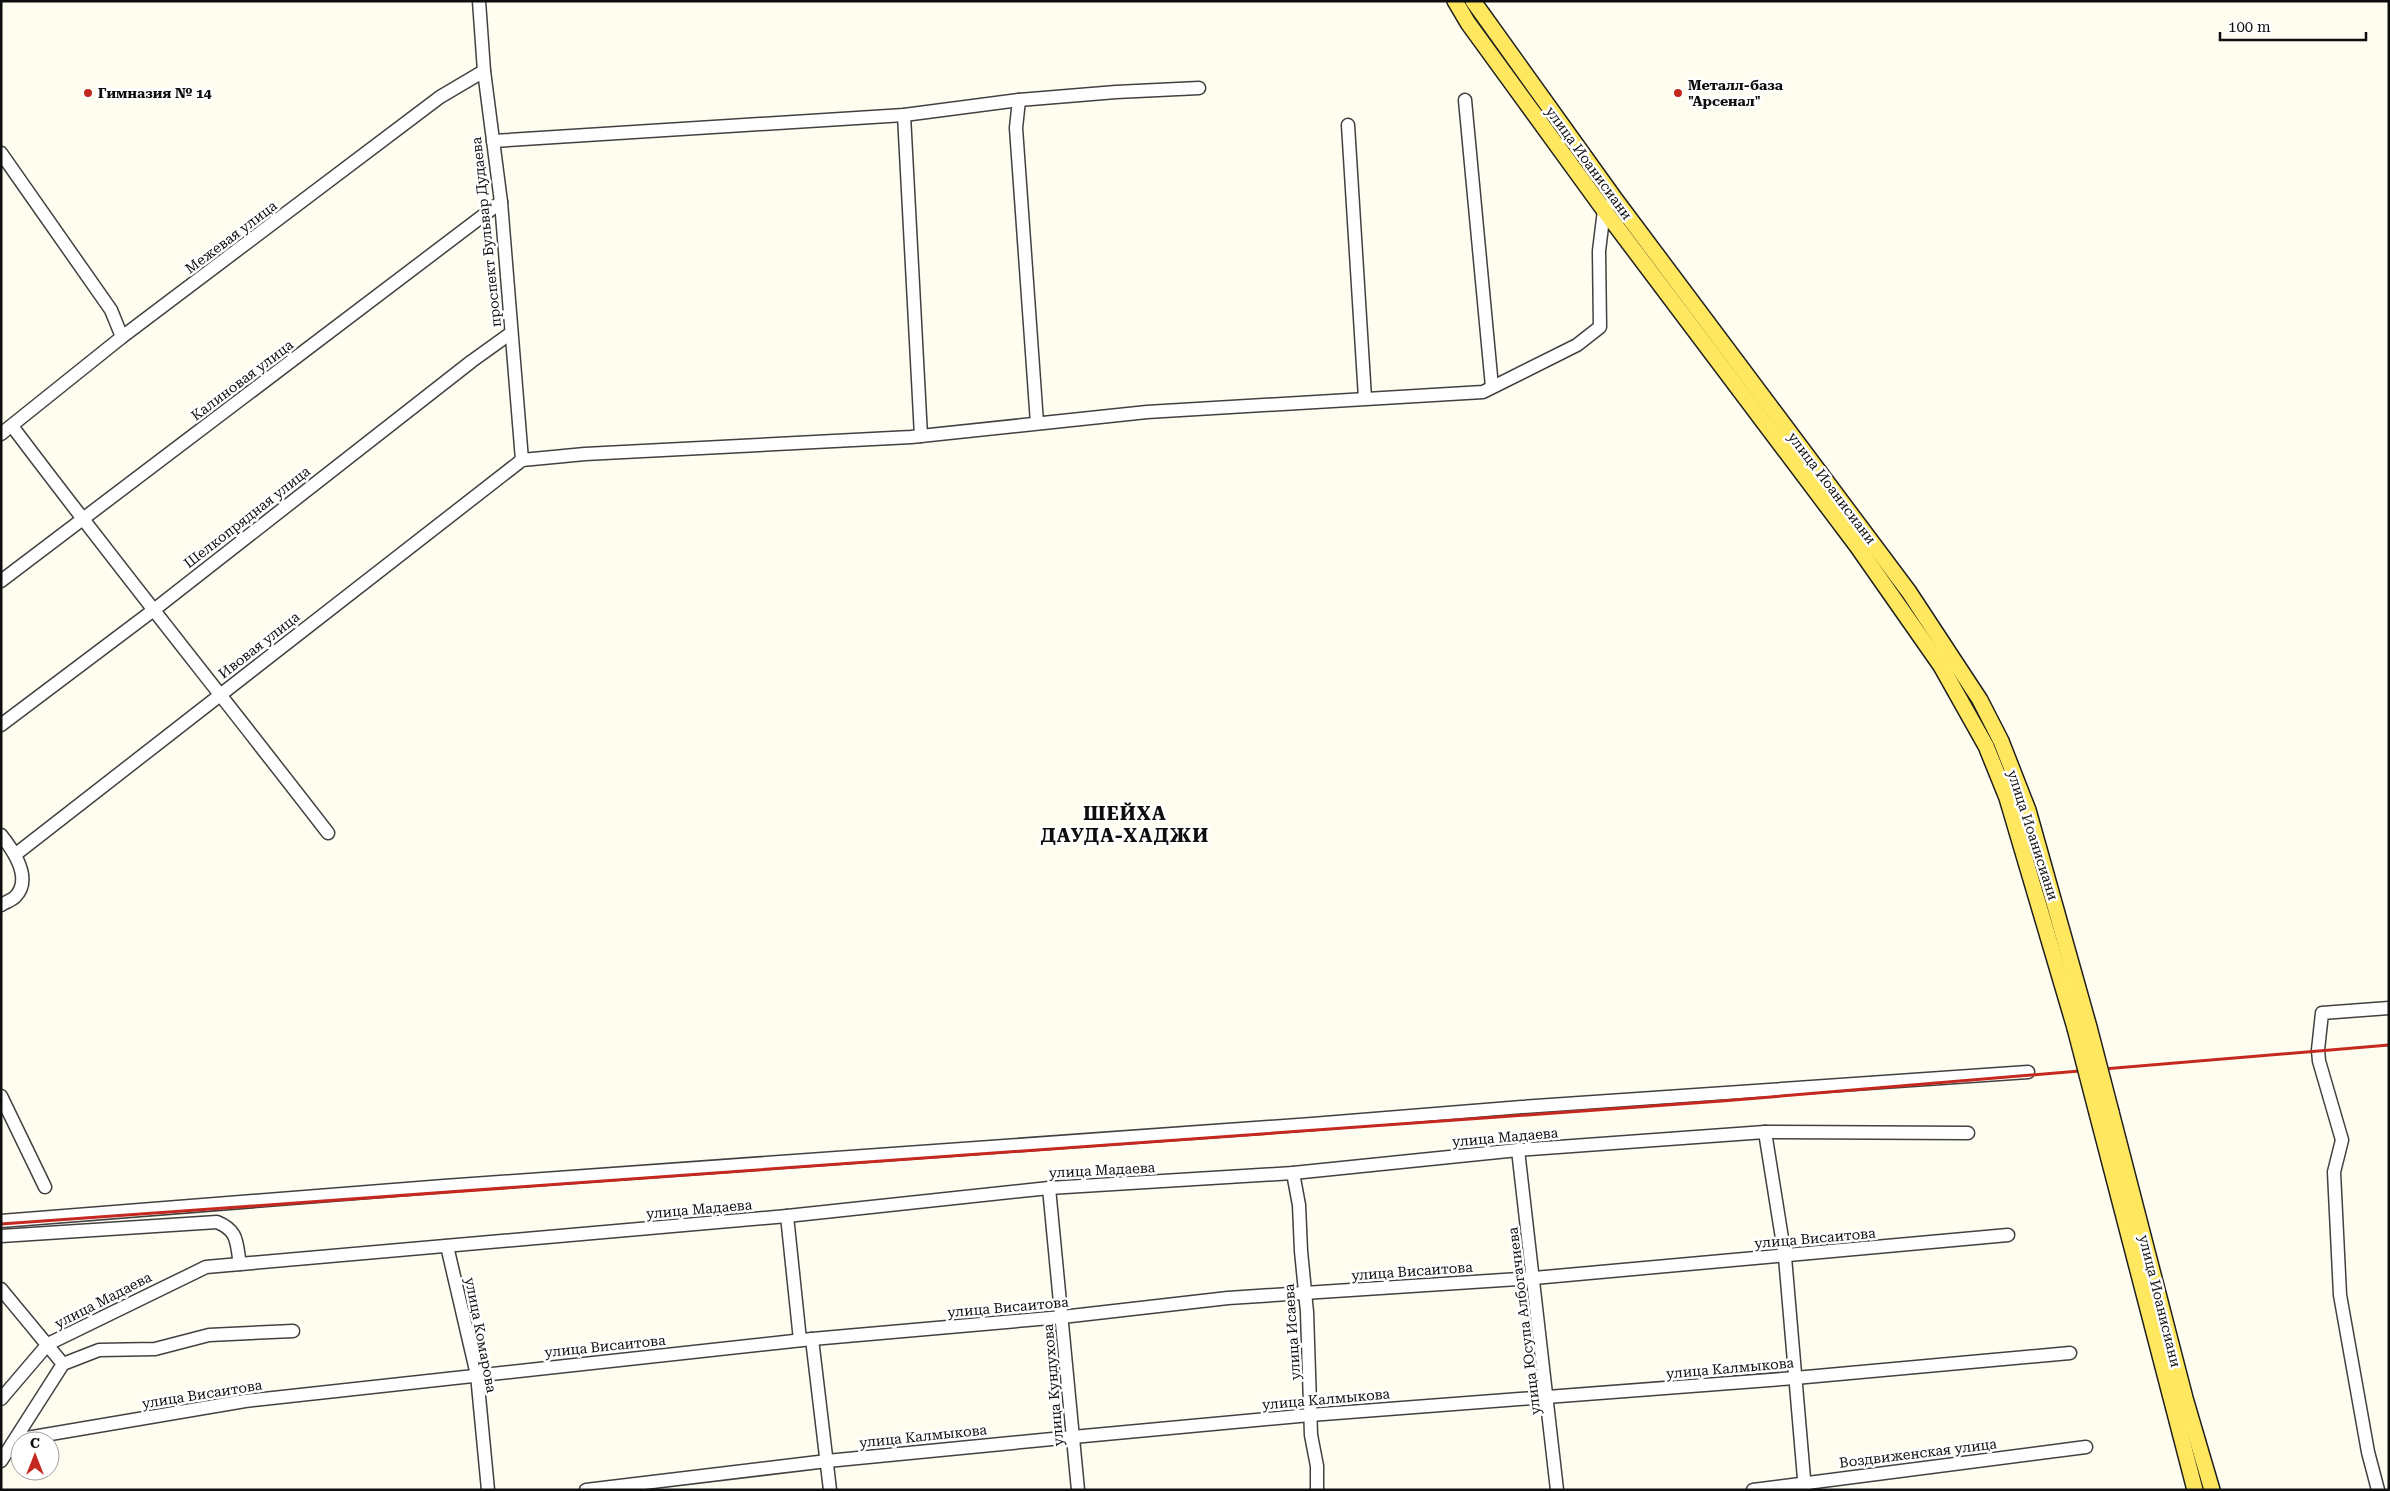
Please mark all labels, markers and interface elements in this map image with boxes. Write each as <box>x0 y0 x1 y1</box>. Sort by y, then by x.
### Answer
scale bar <box>2220 10 2366 42</box>
text: 100 m <box>2228 18 2271 36</box>
place label: Металл-база "Арсенал" <box>1688 77 1784 109</box>
place label: Гимназия № 14 <box>98 85 212 101</box>
marker: Гимназия № 14 <box>82 87 94 99</box>
marker: Металл-база "Арсенал" <box>1672 87 1684 99</box>
street label: улица Иоанисиани <box>1543 103 1635 223</box>
street label: проспект Бульвар Дудаева <box>468 136 504 328</box>
street label: Межевая улица <box>182 197 280 277</box>
street label: Калиновая улица <box>188 336 296 424</box>
street label: улица Иоанисиани <box>1785 429 1879 547</box>
street label: Шелкопрядная улица <box>181 463 313 571</box>
street label: Ивовая улица <box>215 608 303 682</box>
street label: улица Иоанисиани <box>2004 768 2062 902</box>
district label: ШЕЙХА ДАУДА-ХАДЖИ <box>1041 802 1209 847</box>
street label: улица Мадаева <box>1451 1124 1559 1150</box>
street label: улица Мадаева <box>1048 1159 1156 1181</box>
street label: улица Мадаева <box>645 1196 753 1222</box>
street label: улица Висаитова <box>1754 1225 1877 1251</box>
street label: улица Юсупа Албогачиева <box>1504 1226 1543 1416</box>
street label: улица Иоанисиани <box>2136 1233 2184 1369</box>
street label: улица Висаитова <box>1351 1259 1474 1283</box>
street label: улица Мадаева <box>52 1269 154 1331</box>
street label: улица Комарова <box>462 1276 500 1394</box>
street label: улица Исаева <box>1281 1283 1303 1381</box>
street label: улица Висаитова <box>947 1294 1070 1320</box>
street label: улица Кундухова <box>1040 1323 1066 1447</box>
street label: улица Висаитова <box>544 1332 667 1360</box>
street label: улица Калмыкова <box>1665 1354 1795 1382</box>
street label: улица Висаитова <box>141 1377 264 1411</box>
street label: улица Калмыкова <box>1261 1385 1391 1413</box>
street label: улица Калмыкова <box>858 1421 988 1451</box>
north arrow <box>10 1431 60 1481</box>
text: С <box>30 1435 40 1451</box>
street label: Воздвиженская улица <box>1838 1435 1998 1471</box>

